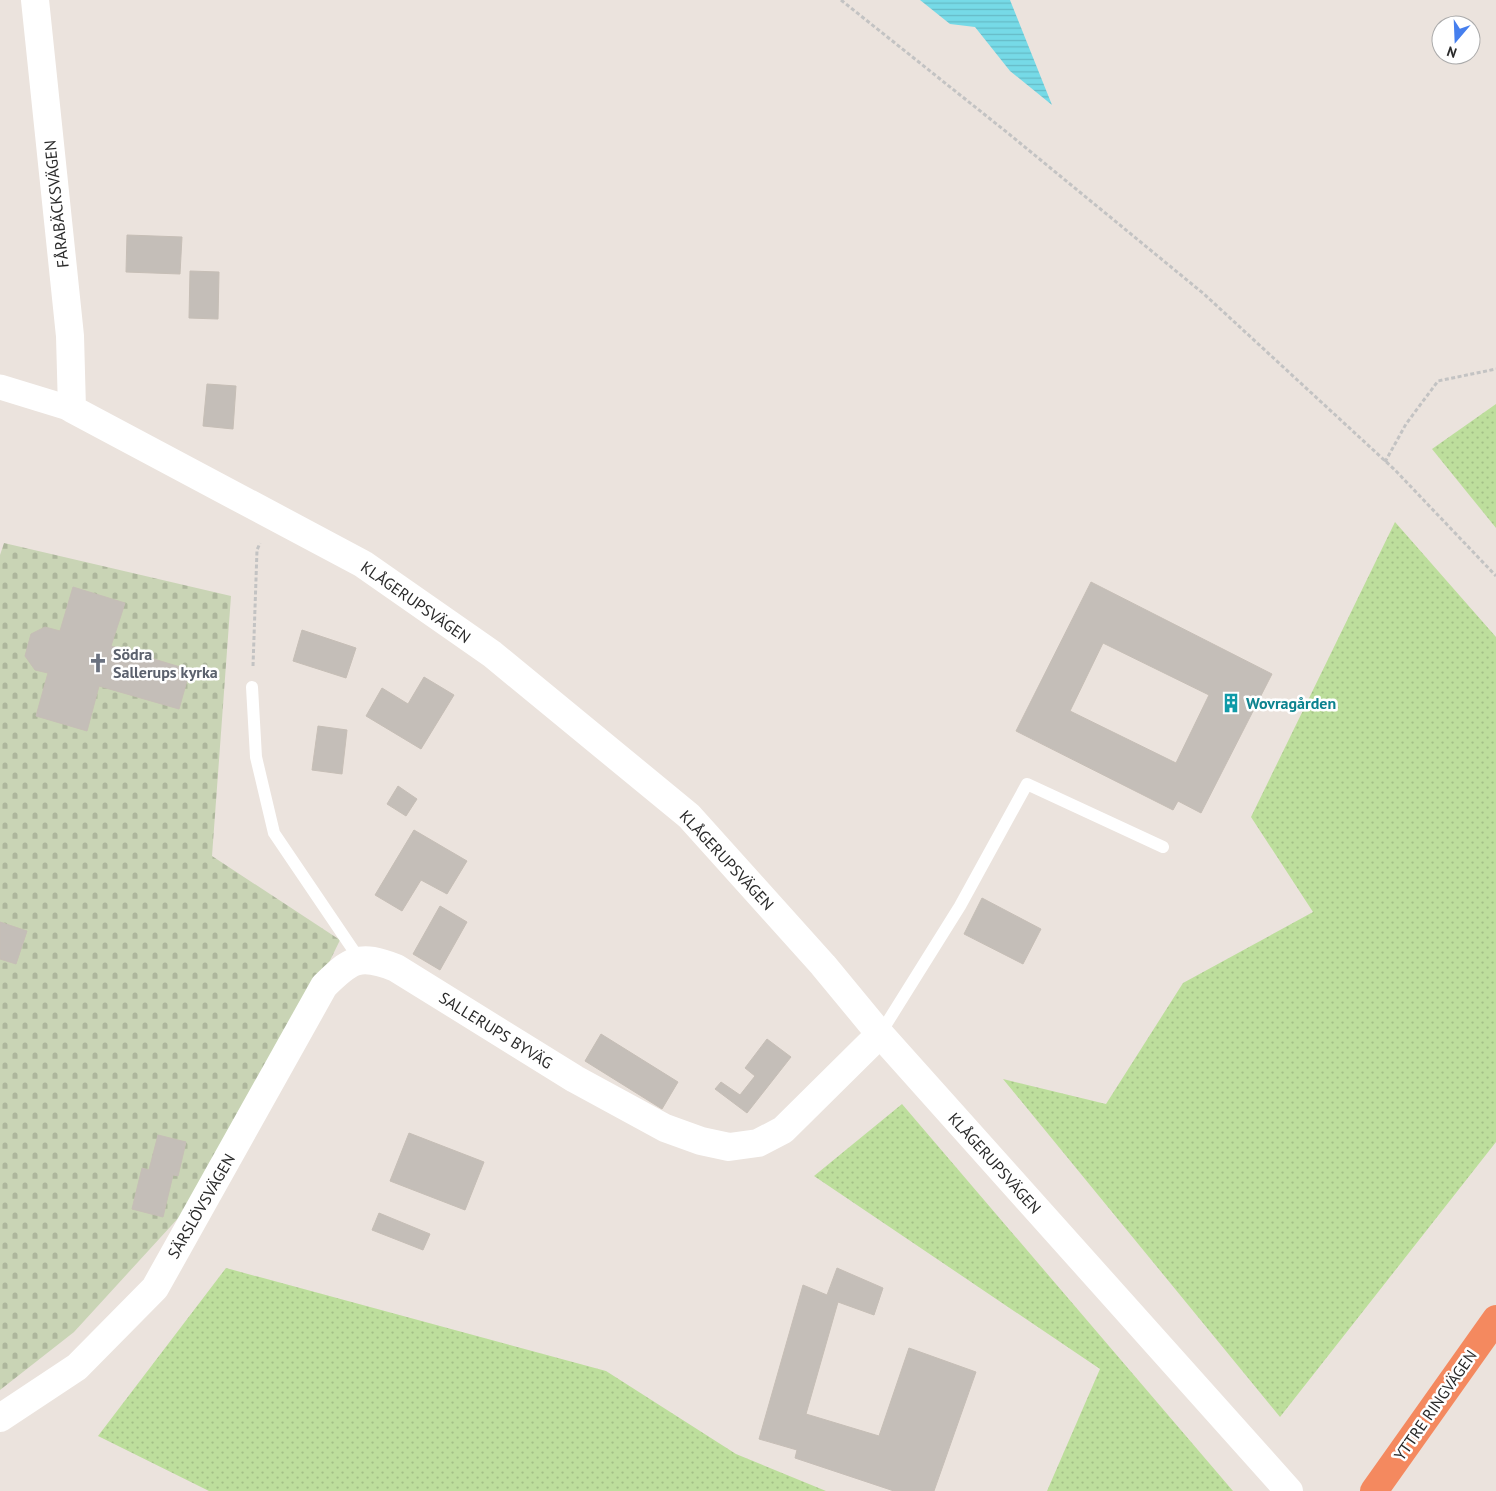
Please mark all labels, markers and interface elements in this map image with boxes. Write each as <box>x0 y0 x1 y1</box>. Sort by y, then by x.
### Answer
north arrow <box>1431 15 1481 65</box>
text: N <box>1444 42 1459 62</box>
street label: FÅRABÄCKSVÄGEN <box>39 139 73 269</box>
street label: KLÅGERUPSVÄGEN <box>357 557 475 647</box>
place label: Södra Sallerups kyrka <box>113 644 218 682</box>
church icon: Södra Sallerups kyrka <box>87 652 109 674</box>
building icon: Wovragården <box>1220 692 1242 714</box>
place label: Wovragården <box>1246 693 1336 713</box>
street label: KLÅGERUPSVÄGEN <box>676 806 778 914</box>
street label: SALLERUPS BYVÄG <box>436 987 556 1073</box>
street label: KLÅGERUPSVÄGEN <box>944 1108 1046 1218</box>
street label: SÄRSLÖVSVÄGEN <box>163 1150 239 1262</box>
street label: YTTRE RINGVÄGEN <box>1389 1346 1481 1464</box>

